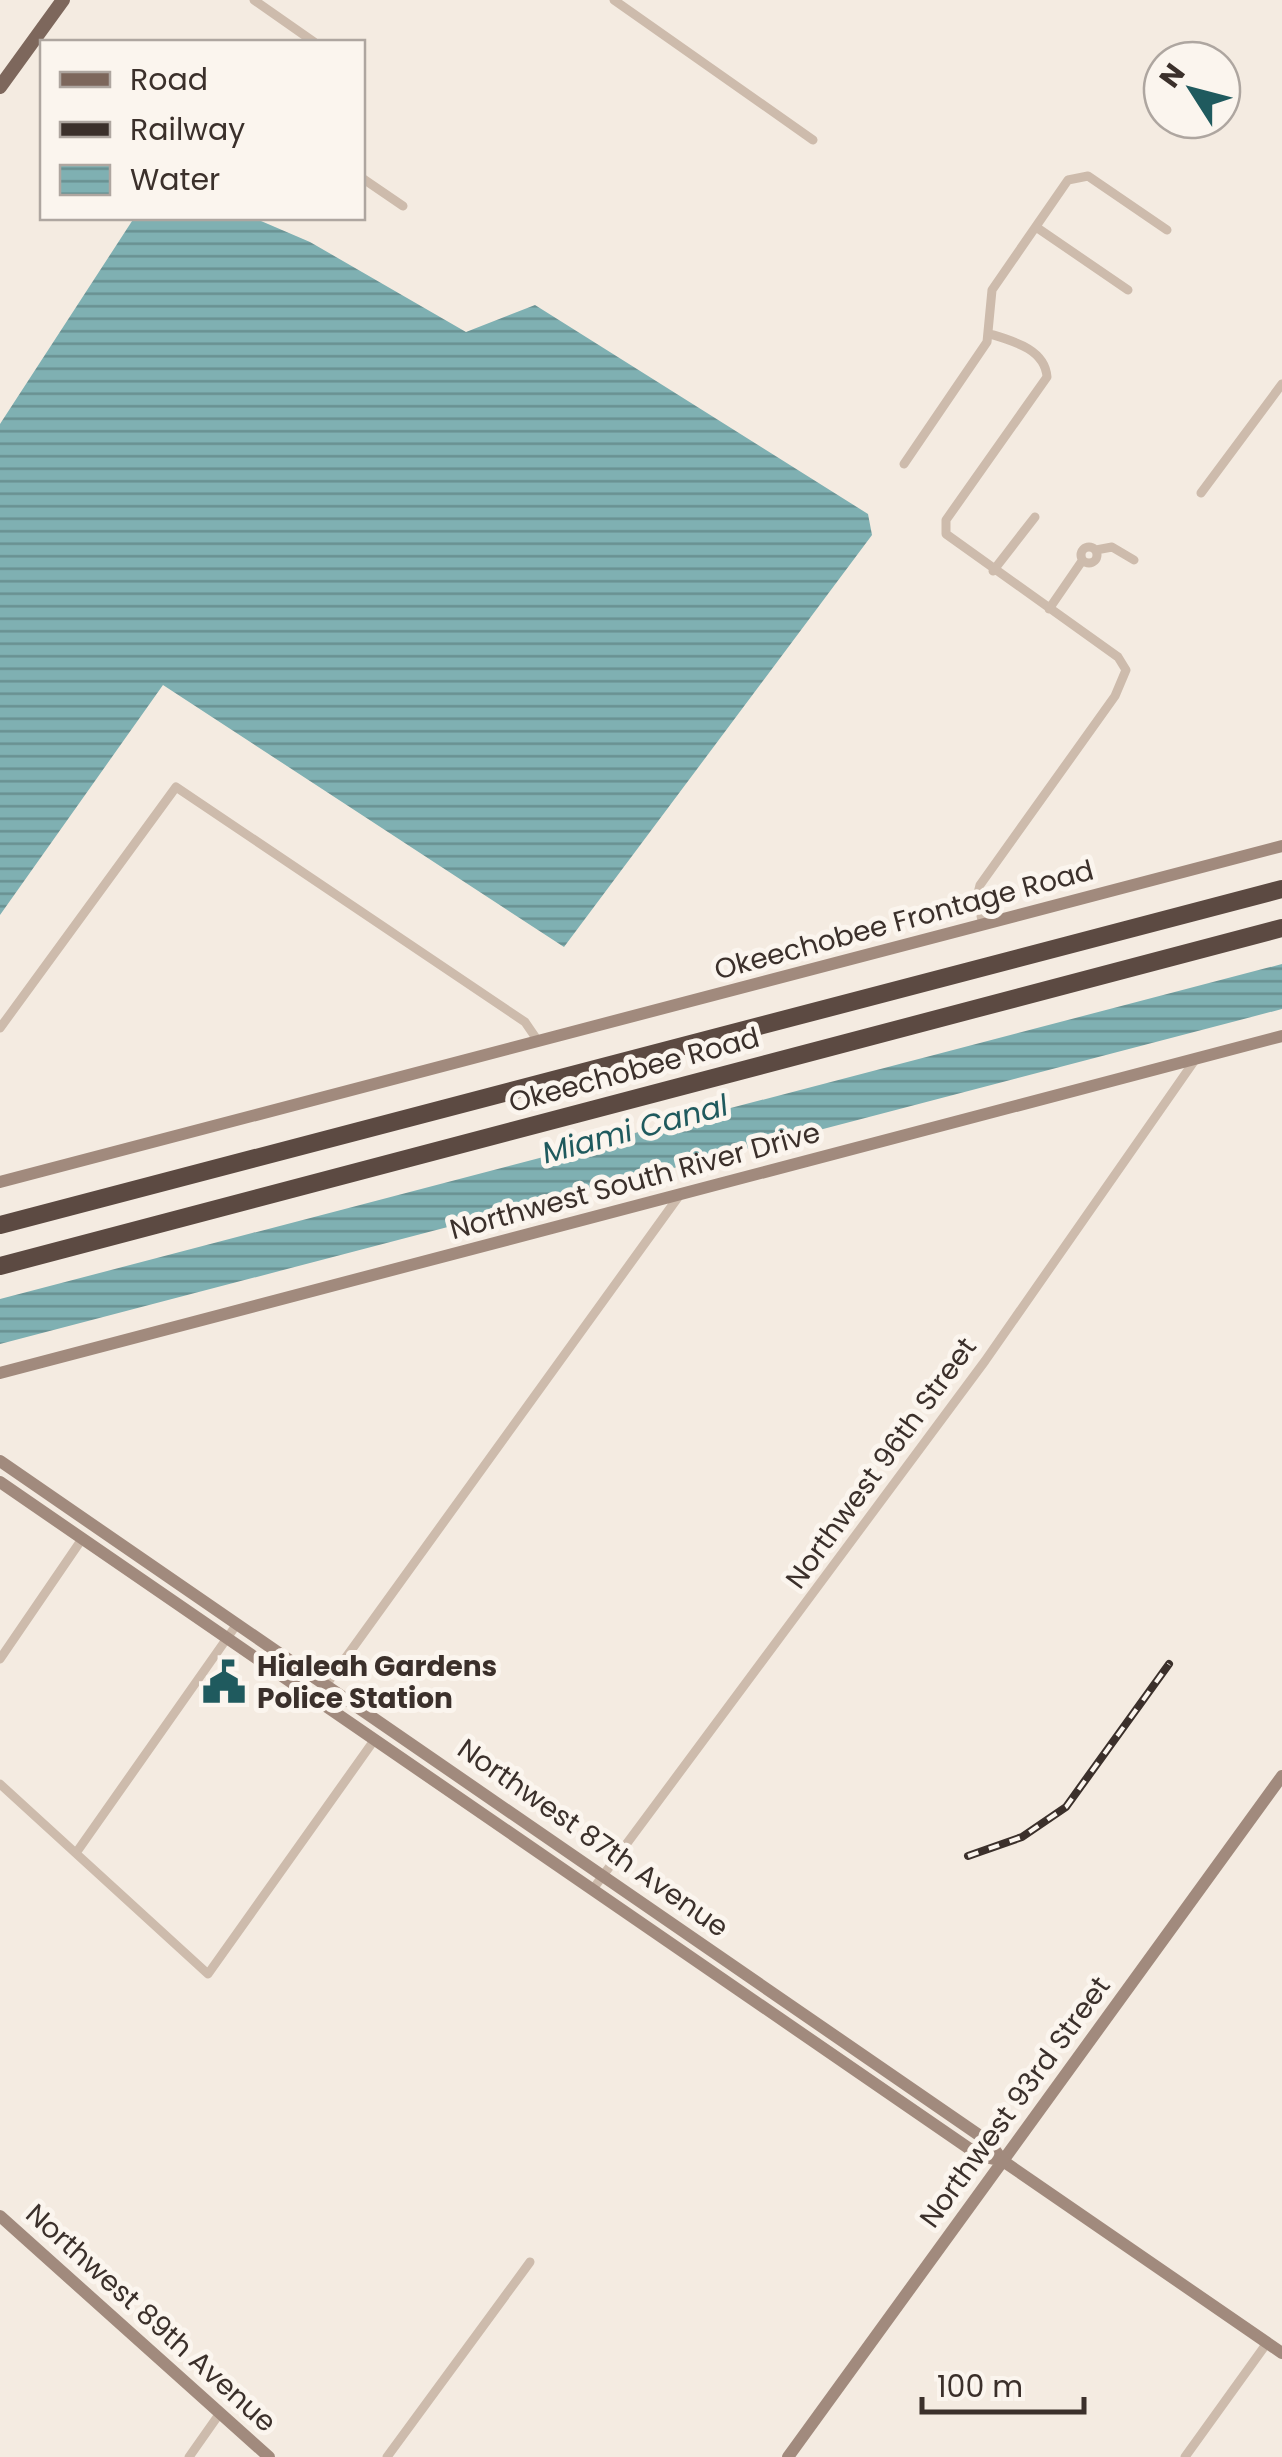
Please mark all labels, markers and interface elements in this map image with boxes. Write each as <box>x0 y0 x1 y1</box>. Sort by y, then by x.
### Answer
legend <box>40 40 365 220</box>
north arrow <box>1142 40 1242 140</box>
text: N <box>1150 56 1194 96</box>
text: Road <box>130 58 208 101</box>
text: Railway <box>130 108 245 151</box>
text: Water <box>130 158 220 201</box>
street label: Okeechobee Frontage Road <box>710 851 1098 989</box>
street label: Okeechobee Road <box>504 1018 764 1122</box>
water label: Miami Canal <box>537 1083 733 1174</box>
street label: Northwest South River Drive <box>446 1113 824 1249</box>
street label: Northwest 96th Street <box>777 1329 985 1597</box>
place label: Hialeah Gardens Police Station <box>257 1647 497 1718</box>
public building icon: Hialeah Gardens Police Station <box>200 1658 248 1706</box>
street label: Northwest 87th Avenue <box>450 1730 736 1946</box>
street label: Northwest 93rd Street <box>911 1968 1119 2236</box>
street label: Northwest 89th Avenue <box>17 2195 285 2441</box>
scale bar <box>922 2352 1084 2414</box>
text: 100 m <box>937 2365 1023 2408</box>

